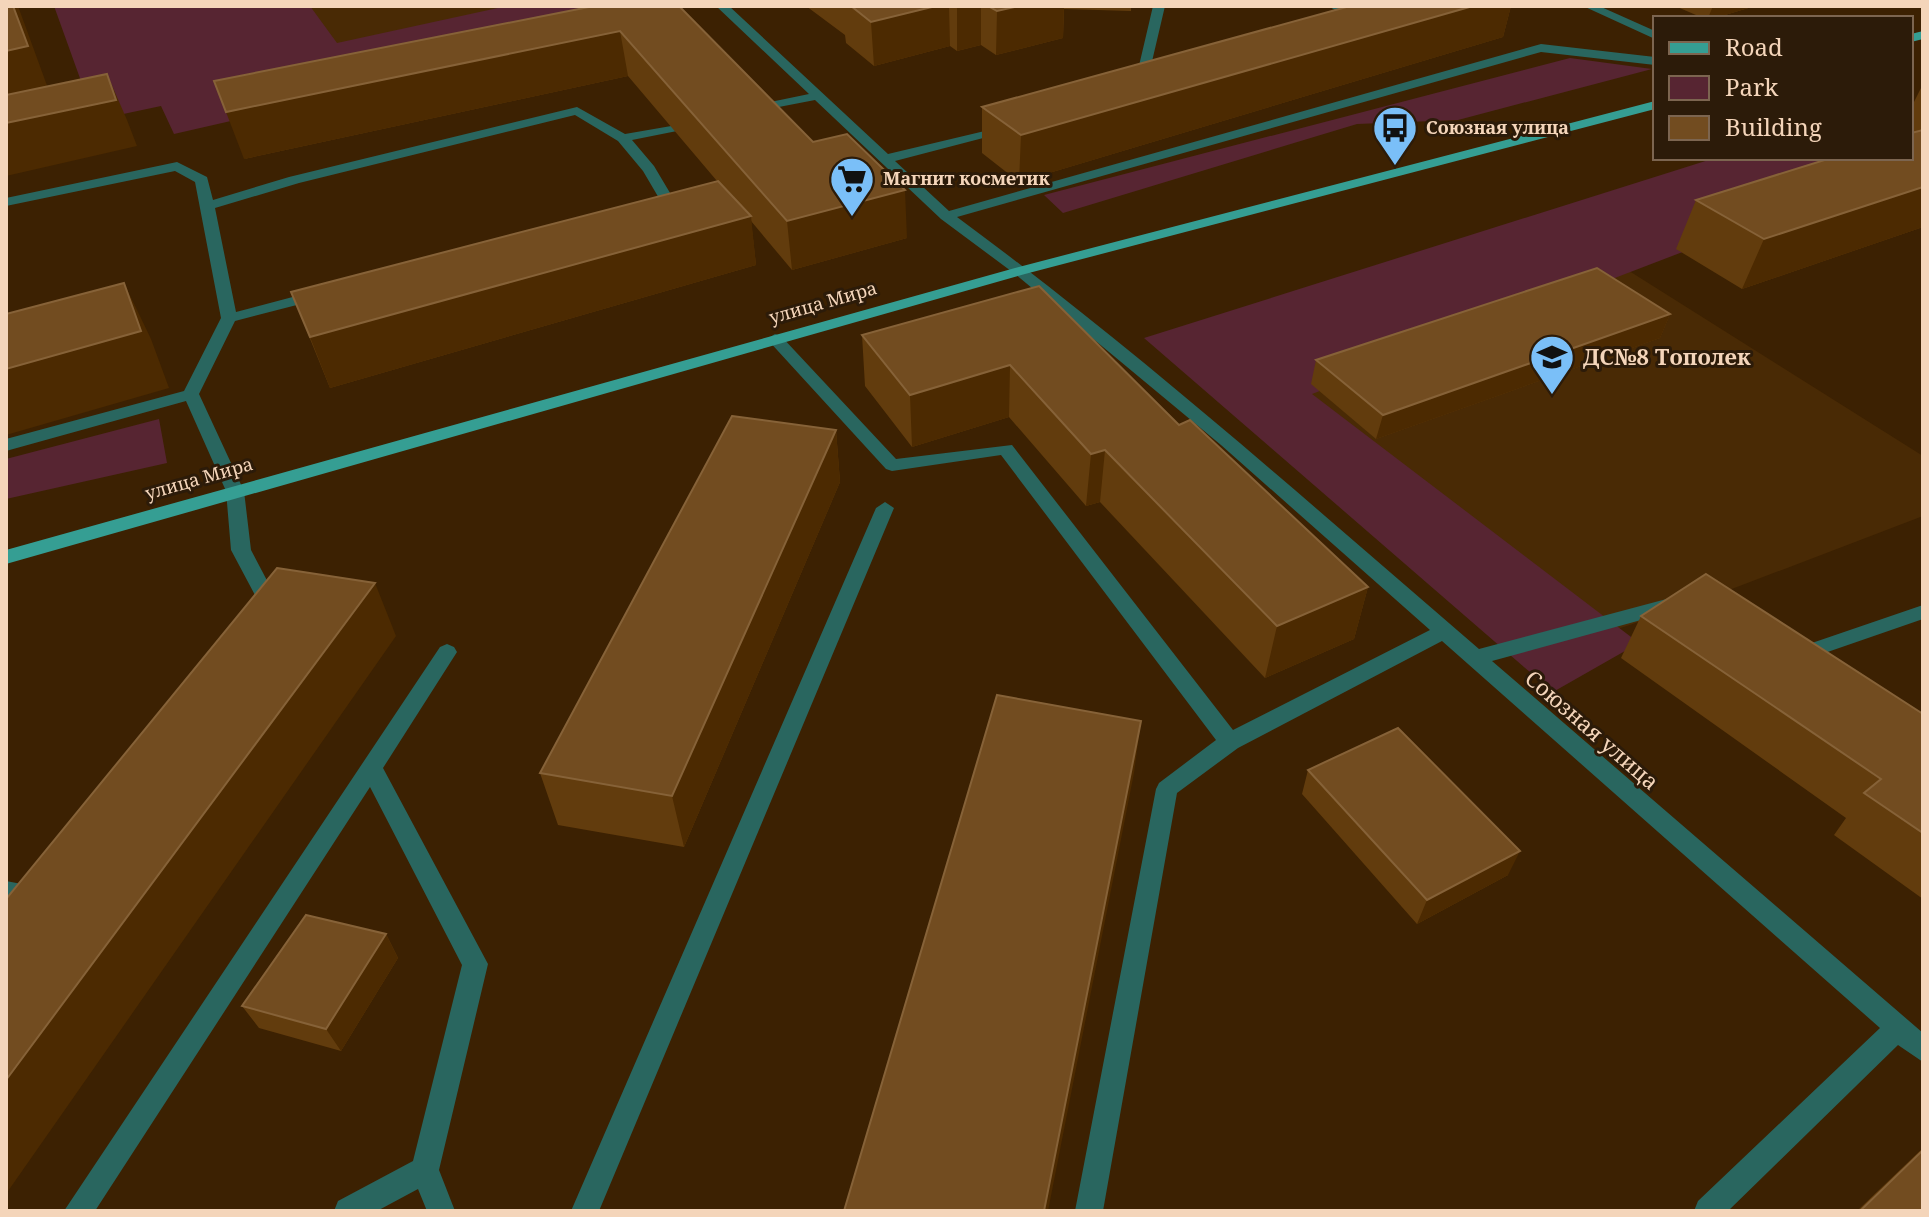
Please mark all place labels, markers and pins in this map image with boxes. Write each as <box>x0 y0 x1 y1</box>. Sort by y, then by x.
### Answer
bus stop icon: Союзная улица <box>1371 104 1419 167</box>
place label: Союзная улица <box>1426 115 1569 139</box>
supermarket icon: Магнит косметик <box>828 155 876 218</box>
place label: Магнит косметик <box>883 166 1050 190</box>
school or university icon: ДС№8 Тополек <box>1528 333 1576 396</box>
place label: ДС№8 Тополек <box>1583 341 1751 371</box>

